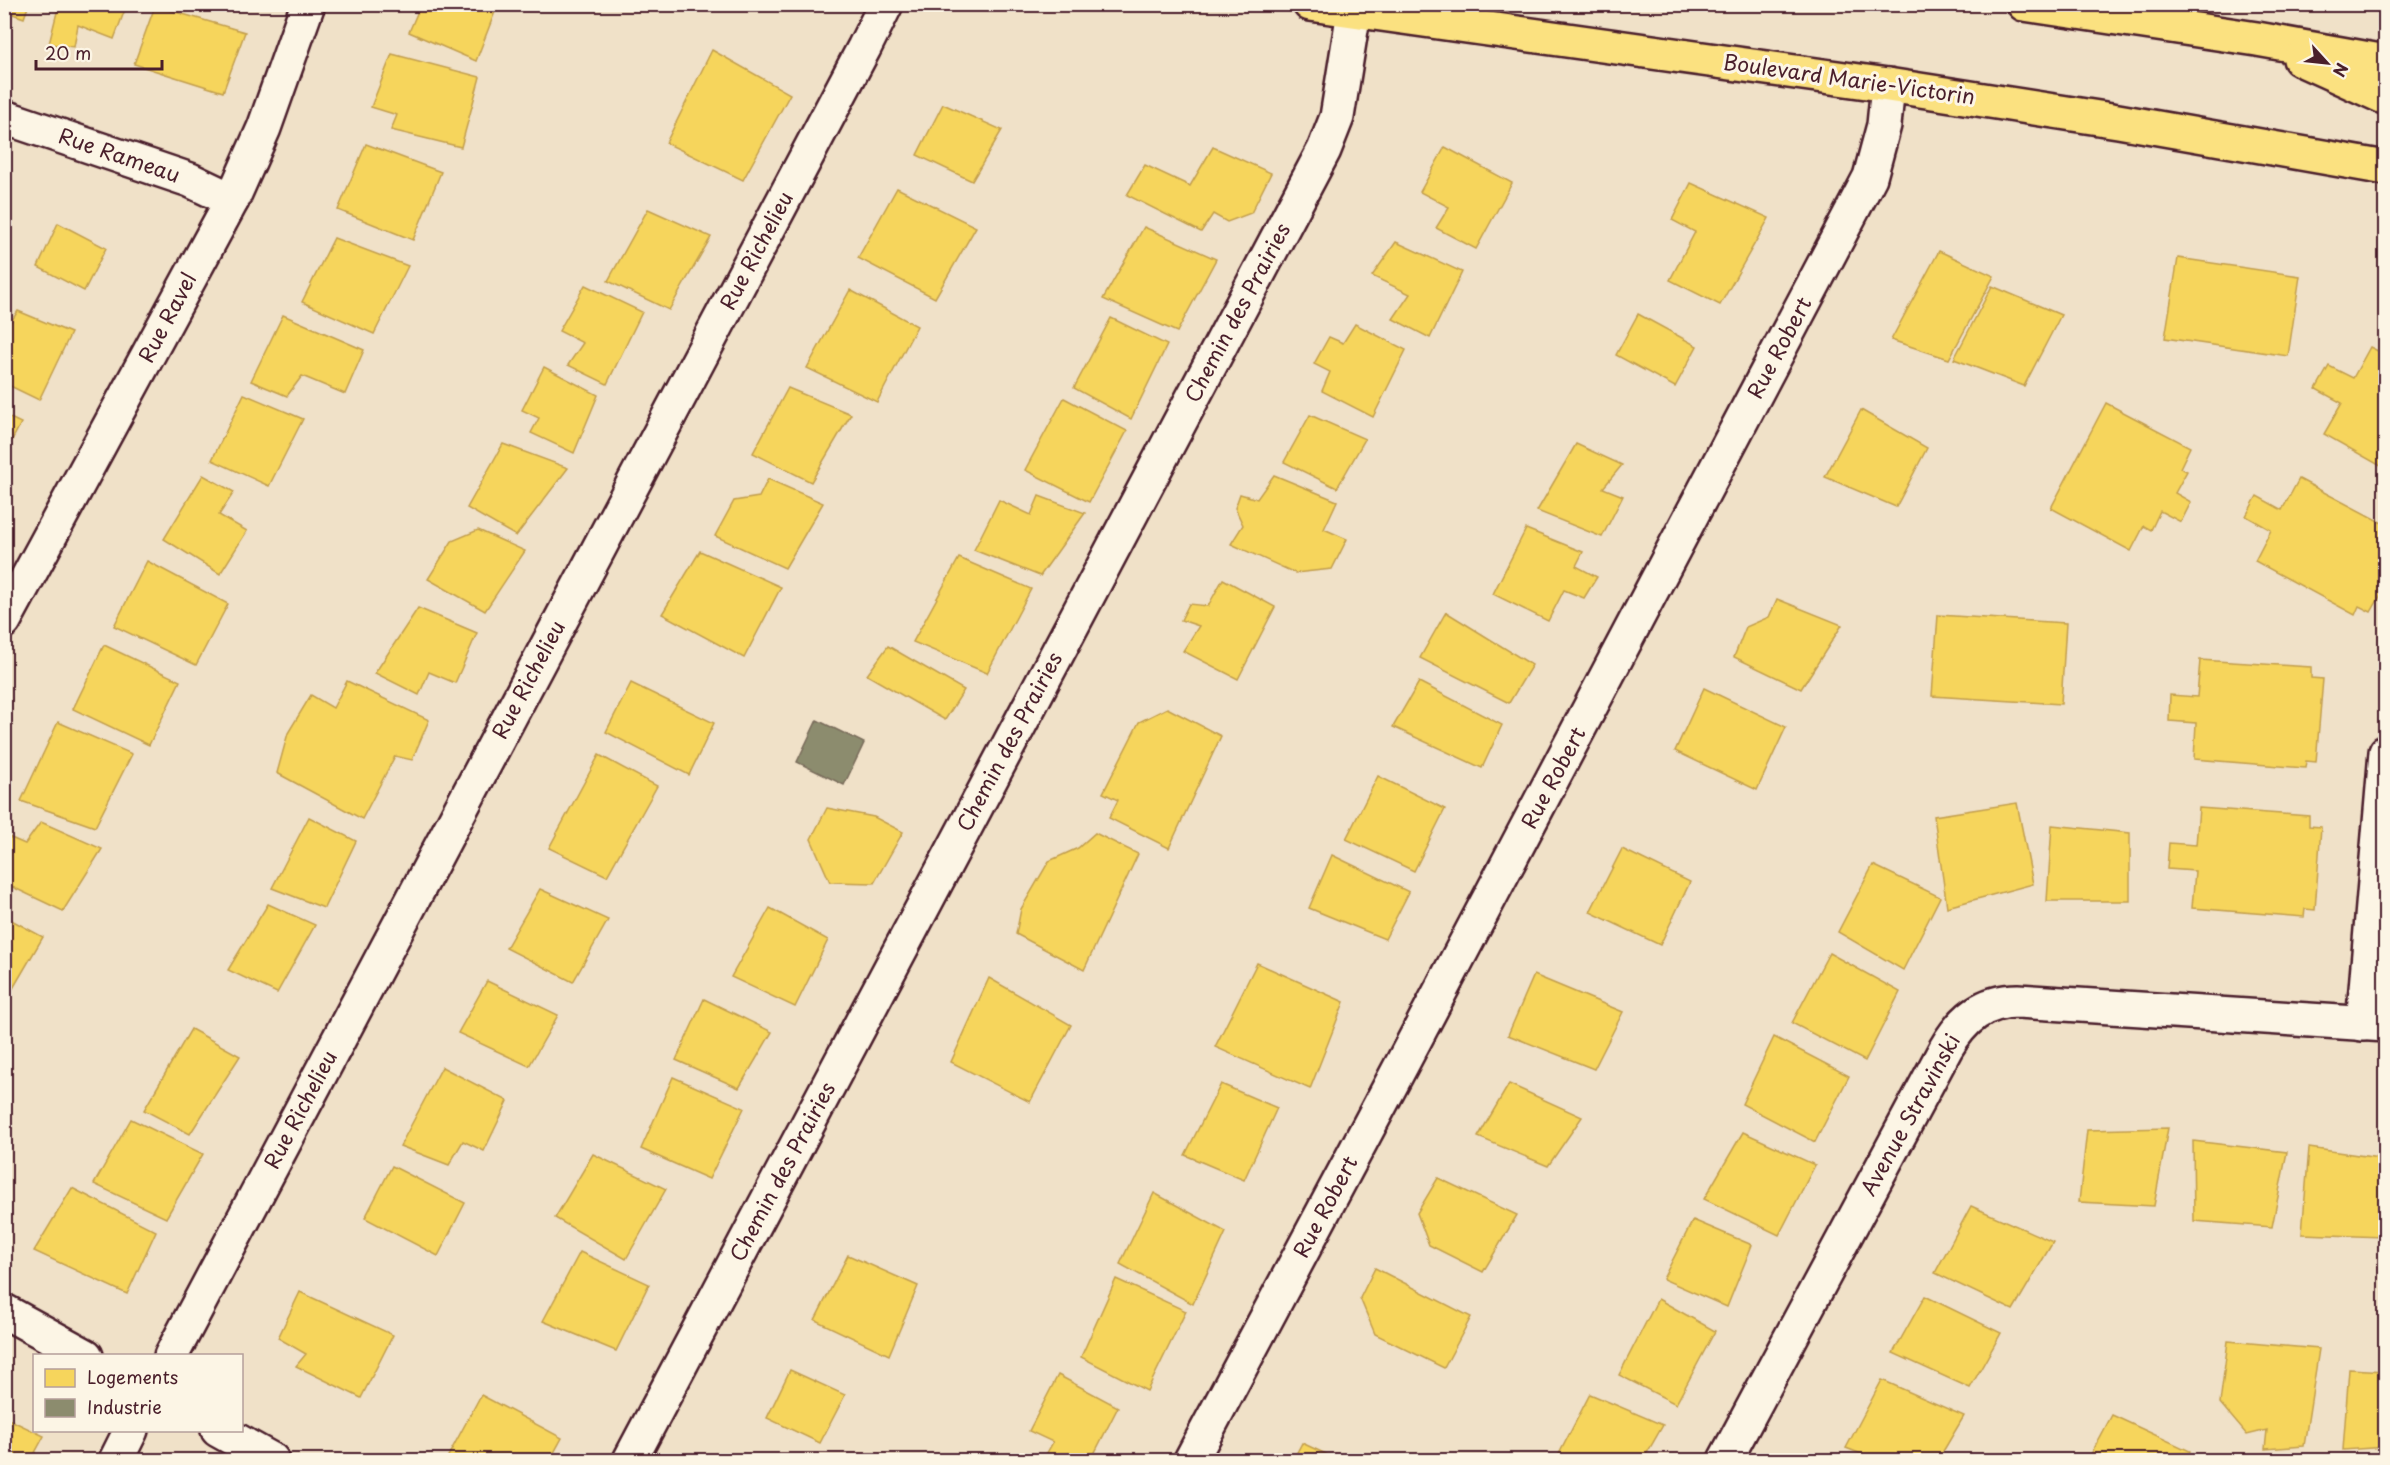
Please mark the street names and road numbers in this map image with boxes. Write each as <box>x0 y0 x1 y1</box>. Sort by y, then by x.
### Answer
street label: Boulevard Marie-Victorin <box>1721 45 1977 112</box>
street label: Rue Rameau <box>55 118 185 190</box>
street label: Rue Richelieu <box>711 185 800 315</box>
street label: Chemin des Prairies <box>1175 217 1297 407</box>
street label: Rue Ravel <box>129 266 203 368</box>
street label: Rue Robert <box>1738 290 1818 404</box>
street label: Rue Richelieu <box>483 614 572 744</box>
street label: Chemin des Prairies <box>947 646 1069 836</box>
street label: Rue Robert <box>1512 720 1592 834</box>
street label: Avenue Stravinski <box>1851 1027 1967 1201</box>
street label: Rue Richelieu <box>255 1044 344 1174</box>
street label: Chemin des Prairies <box>720 1076 842 1266</box>
street label: Rue Robert <box>1284 1149 1364 1263</box>

